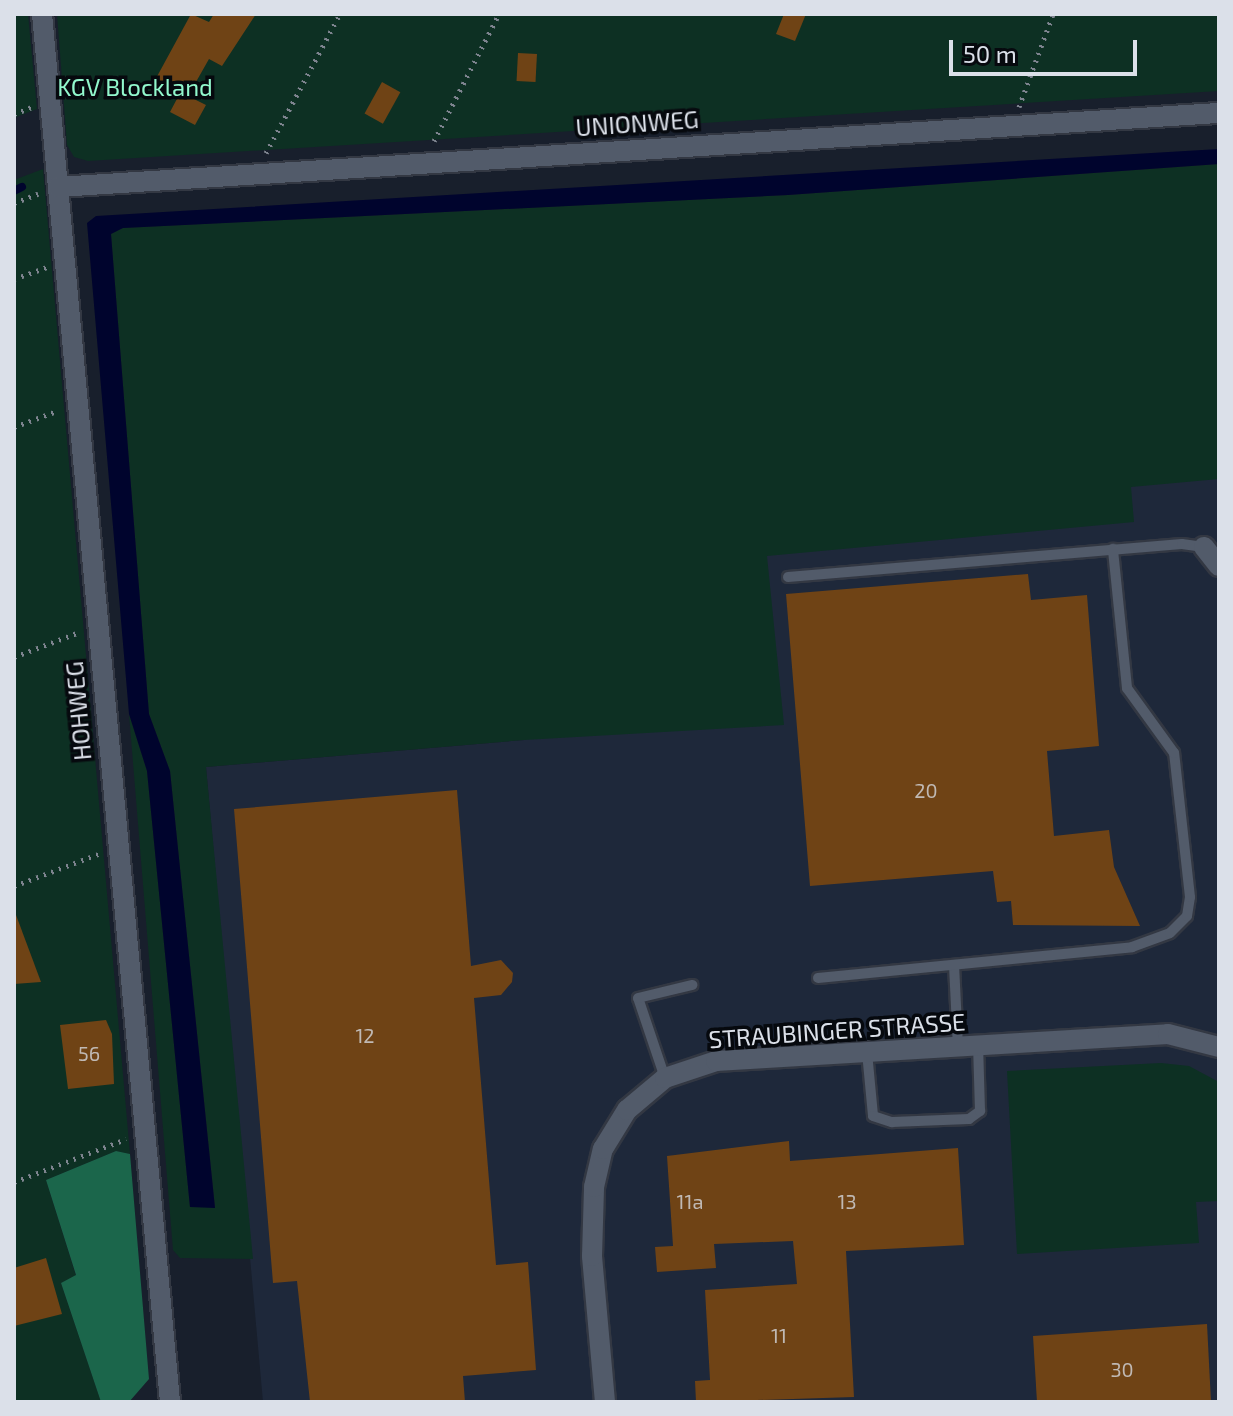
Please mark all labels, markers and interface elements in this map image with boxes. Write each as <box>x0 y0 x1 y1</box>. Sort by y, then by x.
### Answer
scale bar <box>953 24 1141 74</box>
text: 50 m <box>963 39 1017 68</box>
park label: KGV Blockland <box>57 73 213 101</box>
street label: UNIONWEG <box>575 104 699 142</box>
street label: HOHWEG <box>59 660 97 762</box>
house number: 20 <box>914 778 938 802</box>
street label: STRAUBINGER STRASSE <box>708 1007 966 1053</box>
house number: 12 <box>355 1023 375 1047</box>
house number: 56 <box>78 1041 100 1065</box>
house number: 11a <box>677 1189 703 1213</box>
house number: 13 <box>837 1189 857 1213</box>
house number: 11 <box>771 1323 787 1347</box>
house number: 30 <box>1110 1357 1134 1381</box>

